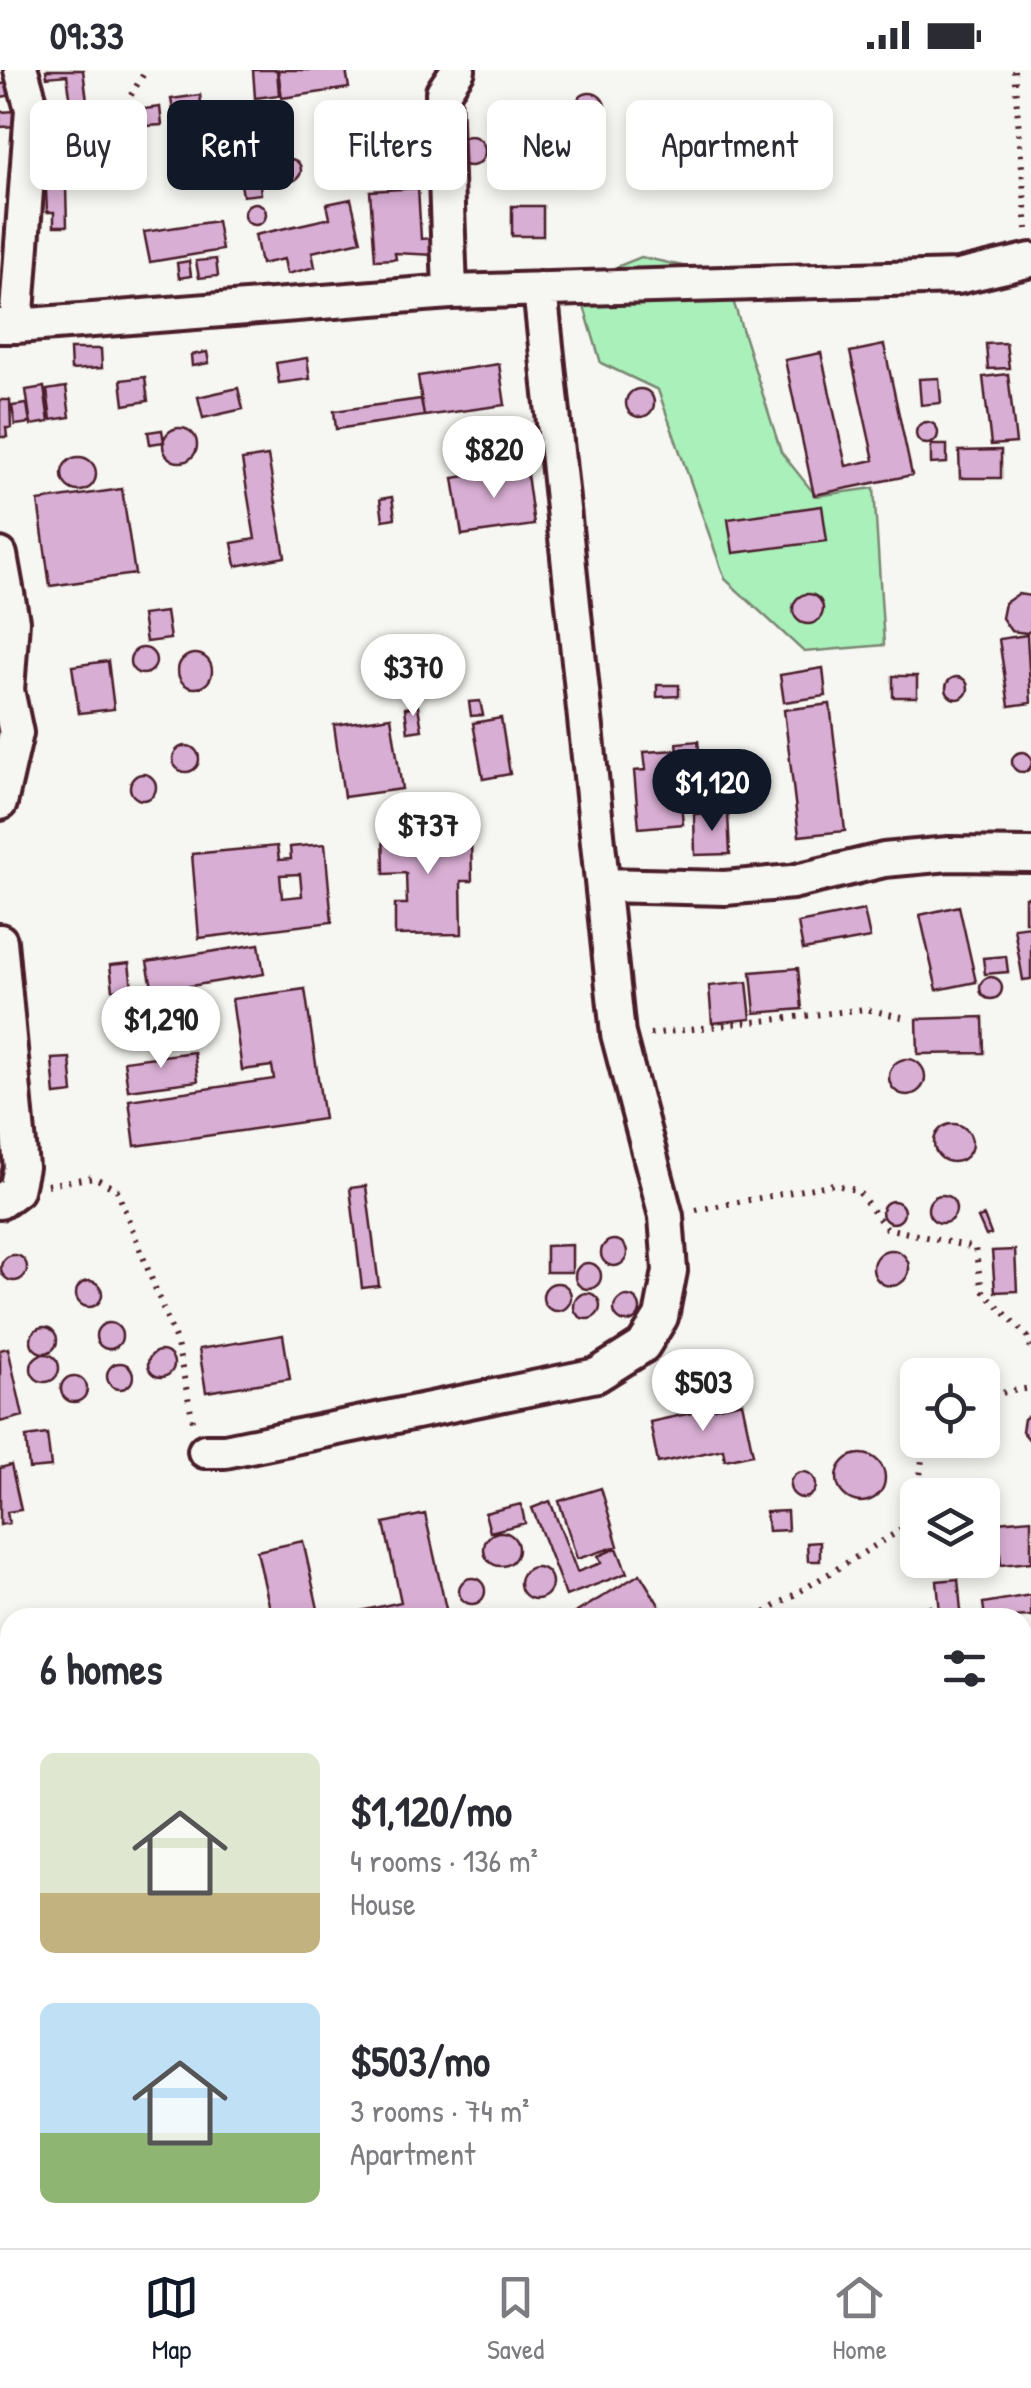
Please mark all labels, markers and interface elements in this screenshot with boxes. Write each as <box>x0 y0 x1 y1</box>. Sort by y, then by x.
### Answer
text: 09:33 <box>50 9 124 61</box>
chip: Buy <box>30 100 147 190</box>
chip: Rent <box>167 100 294 190</box>
chip: Filters <box>314 100 467 190</box>
chip: New <box>487 100 606 190</box>
chip: Apartment <box>626 100 833 190</box>
pin: $820 <box>435 416 553 501</box>
text: $820 <box>464 427 524 470</box>
pin: $370 <box>354 634 472 719</box>
text: $370 <box>383 645 443 688</box>
pin: $1,120 <box>631 749 793 834</box>
text: $1,120 <box>674 760 750 803</box>
pin: $737 <box>369 792 487 877</box>
text: $737 <box>397 803 459 846</box>
pin: $1,290 <box>80 986 242 1071</box>
text: $1,290 <box>123 997 199 1040</box>
pin: $503 <box>644 1349 762 1434</box>
map controls <box>900 1358 1000 1578</box>
button: locate <box>900 1358 1000 1458</box>
text: $503 <box>674 1360 732 1403</box>
button: layers <box>900 1478 1000 1578</box>
text: 6 homes <box>40 1640 162 1697</box>
icon: filters <box>937 1641 992 1696</box>
text: $1,120/mo <box>350 1782 512 1839</box>
icon: home <box>120 1793 240 1913</box>
text: 4 rooms · 136 m² <box>350 1839 538 1882</box>
text: House <box>350 1882 416 1925</box>
text: $503/mo <box>350 2032 490 2089</box>
icon: home <box>120 2043 240 2163</box>
text: 3 rooms · 74 m² <box>350 2089 529 2132</box>
text: Apartment <box>350 2132 475 2175</box>
tab: Map <box>144 2270 199 2368</box>
tab: Saved <box>487 2270 544 2368</box>
tab: Home <box>832 2270 887 2368</box>

